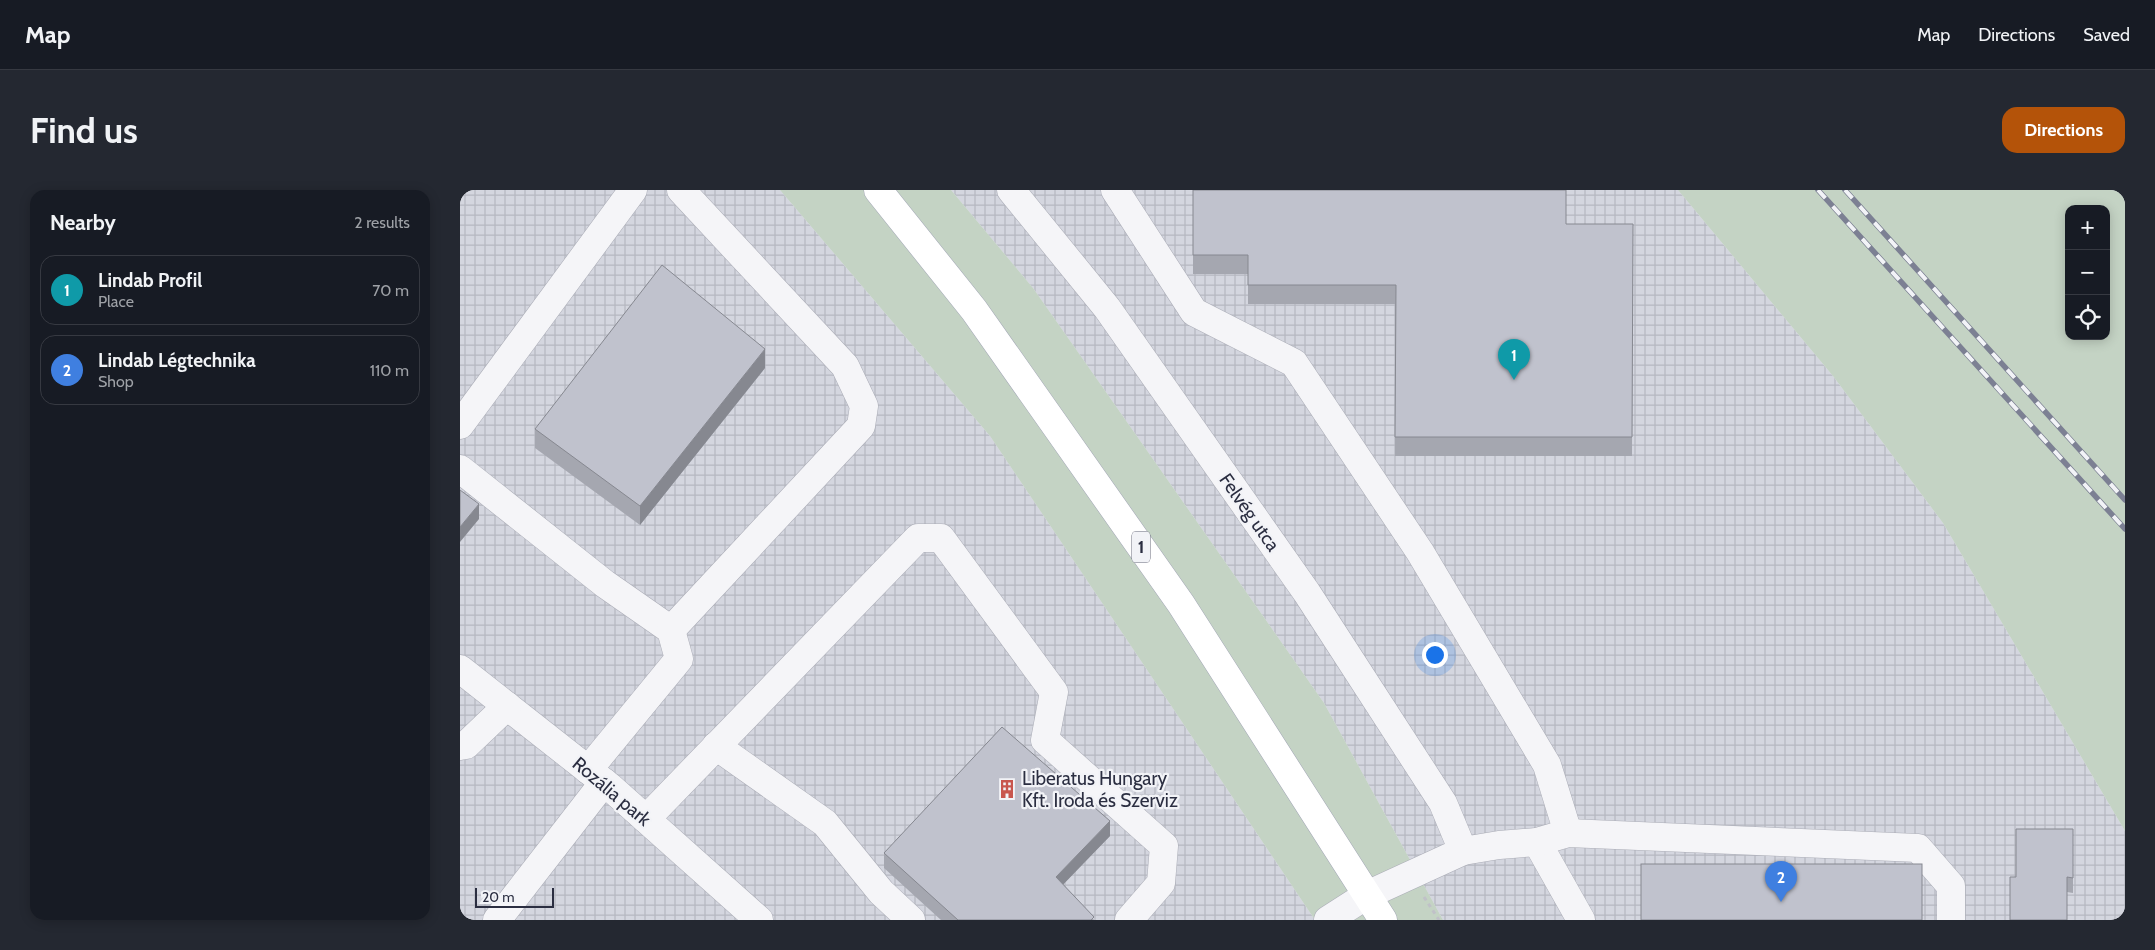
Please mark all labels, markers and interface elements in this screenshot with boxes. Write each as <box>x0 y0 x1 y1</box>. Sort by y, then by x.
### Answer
text: Map <box>25 20 71 49</box>
text: Map <box>1917 24 1950 46</box>
text: Directions <box>1978 24 2055 46</box>
text: Saved <box>2083 24 2130 46</box>
button: Directions <box>2002 107 2125 153</box>
text: Find us <box>30 109 138 152</box>
map controls <box>2065 205 2110 340</box>
button: + <box>2065 205 2110 250</box>
text: Nearby <box>50 210 116 235</box>
text: 2 results <box>354 213 410 232</box>
button: − <box>2065 250 2110 295</box>
text: Lindab Profil <box>98 269 202 292</box>
text: 1 <box>64 281 70 300</box>
text: 70 m <box>372 281 409 300</box>
text: Place <box>98 292 134 311</box>
button: locate <box>2065 295 2110 340</box>
pin: 1 <box>1498 339 1530 380</box>
text: Lindab Légtechnika <box>98 349 256 372</box>
text: 2 <box>63 361 71 380</box>
text: 110 m <box>370 361 409 380</box>
text: Shop <box>98 372 134 391</box>
street label: Felvég utca <box>1214 469 1285 556</box>
road number: 1 <box>1132 532 1150 562</box>
your location <box>1422 642 1448 668</box>
street label: Rozália park <box>568 752 656 831</box>
place label: Liberatus Hungary Kft. Iroda és Szerviz <box>1022 767 1178 812</box>
building icon: Liberatus Hungary Kft. Iroda és Szerviz <box>996 778 1018 800</box>
pin: 2 <box>1765 861 1797 902</box>
scale bar <box>475 885 554 908</box>
text: 20 m <box>482 888 515 906</box>

